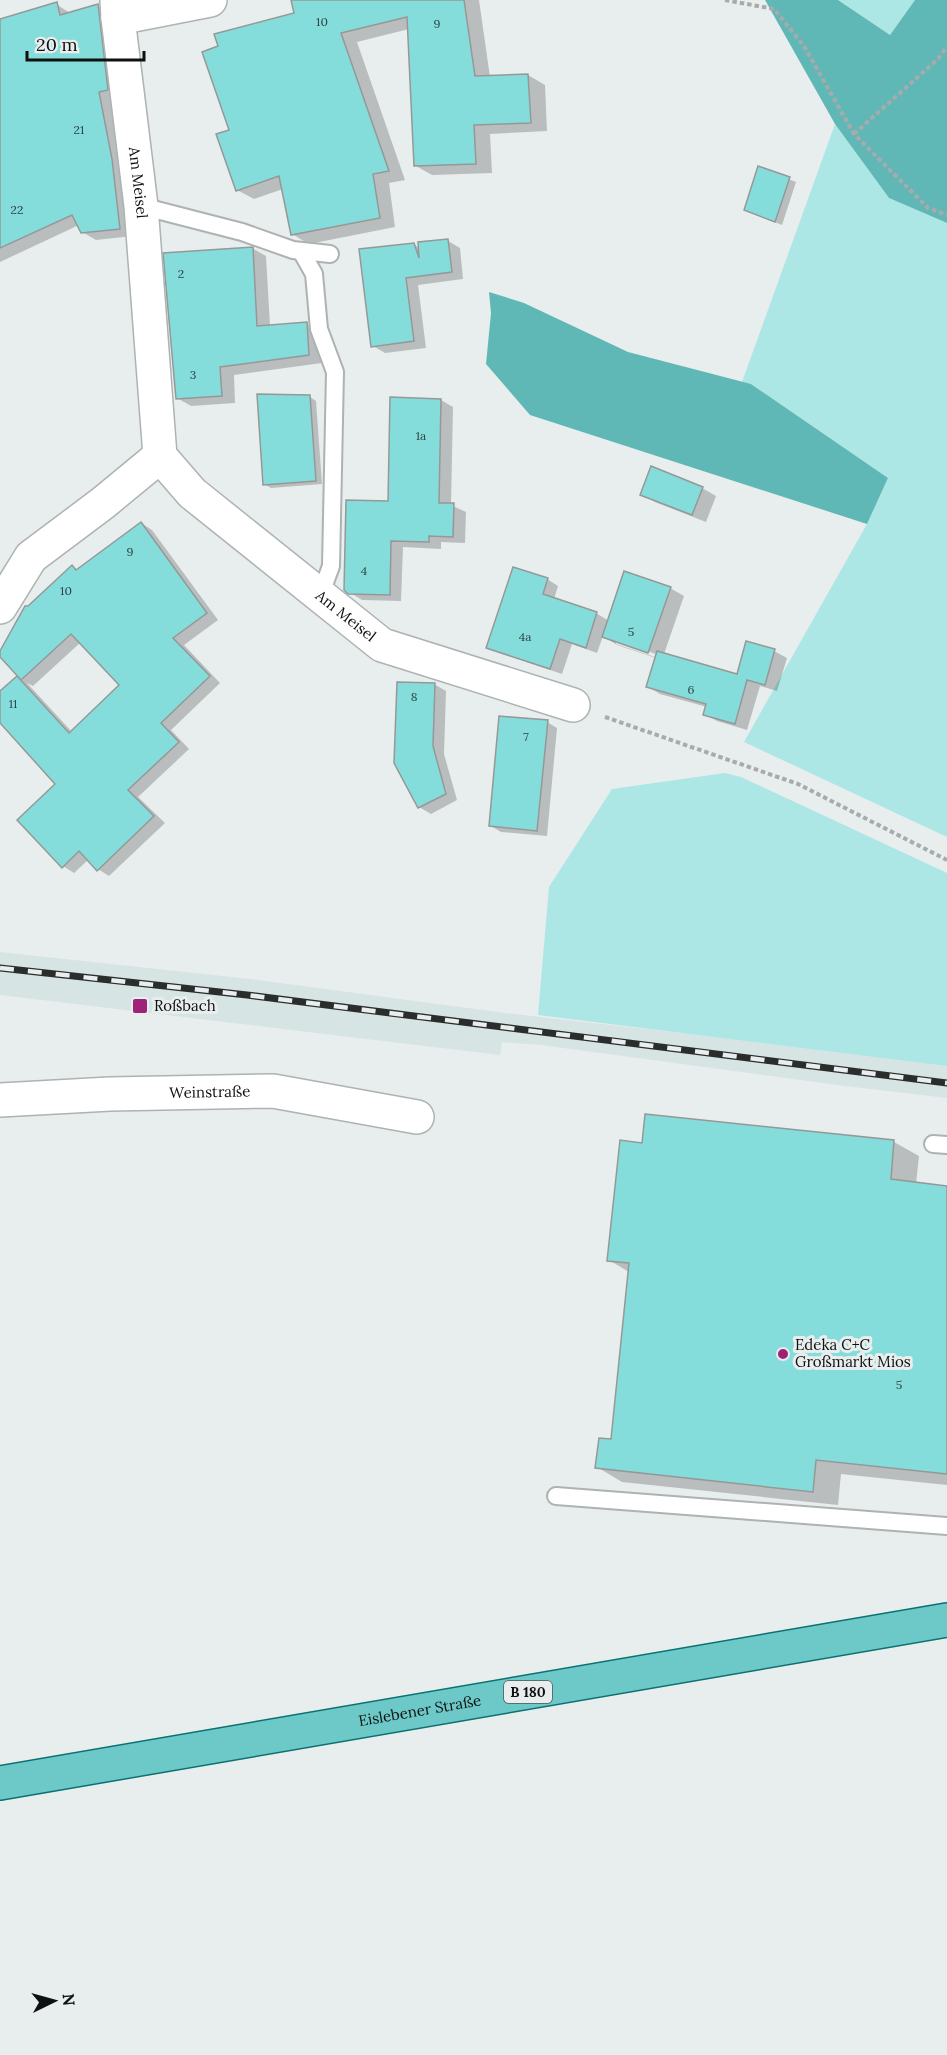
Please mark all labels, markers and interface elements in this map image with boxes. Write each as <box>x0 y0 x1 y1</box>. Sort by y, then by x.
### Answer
house number: 10 <box>316 14 328 29</box>
house number: 9 <box>434 16 441 31</box>
scale bar <box>27 24 144 62</box>
text: 20 m <box>36 33 78 56</box>
house number: 21 <box>74 122 84 137</box>
street label: Am Meisel <box>125 145 152 219</box>
house number: 22 <box>11 202 23 217</box>
house number: 2 <box>178 266 184 281</box>
house number: 3 <box>190 367 197 382</box>
house number: 1a <box>416 428 426 443</box>
house number: 9 <box>127 544 134 559</box>
house number: 4 <box>361 563 368 578</box>
house number: 10 <box>60 583 72 598</box>
street label: Am Meisel <box>311 585 380 646</box>
house number: 5 <box>628 624 634 639</box>
house number: 4a <box>519 629 531 644</box>
house number: 6 <box>688 682 695 697</box>
house number: 8 <box>411 689 418 704</box>
house number: 11 <box>9 696 17 711</box>
house number: 7 <box>523 729 529 744</box>
place label: Roßbach <box>154 996 216 1015</box>
marker: Roßbach <box>131 997 149 1015</box>
street label: Weinstraße <box>169 1081 251 1102</box>
place label: Edeka C+C Großmarkt Mios <box>795 1335 911 1371</box>
marker: Edeka C+C Großmarkt Mios <box>776 1347 790 1361</box>
house number: 5 <box>896 1377 902 1392</box>
road number: B 180 <box>504 1681 552 1703</box>
street label: Eislebener Straße <box>357 1690 483 1730</box>
north arrow <box>24 1971 84 2031</box>
text: N <box>58 1993 79 2007</box>

